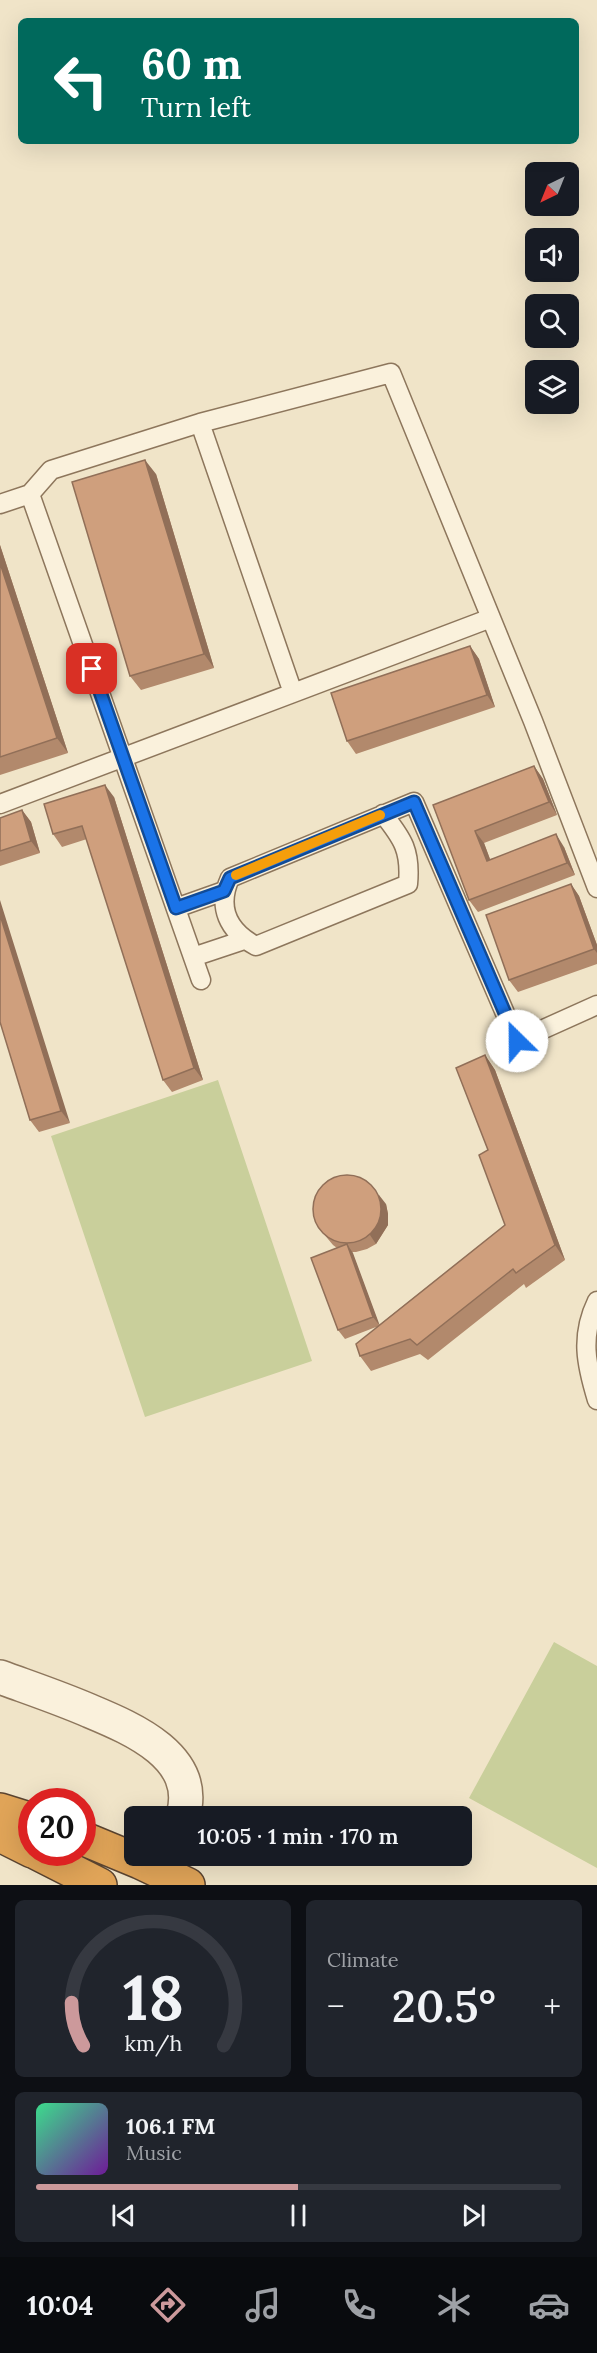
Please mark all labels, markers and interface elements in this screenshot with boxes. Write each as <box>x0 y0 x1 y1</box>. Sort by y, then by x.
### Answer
text: 60 m <box>141 37 242 91</box>
icon: left <box>42 42 120 120</box>
text: Turn left <box>141 90 251 124</box>
north arrow <box>525 162 579 216</box>
map controls <box>525 162 579 414</box>
button: sound <box>525 228 579 282</box>
button: search <box>525 294 579 348</box>
button: layers <box>525 360 579 414</box>
pin <box>66 643 117 694</box>
icon: arrive <box>75 652 108 685</box>
position arrow <box>485 1009 549 1073</box>
speed limit sign: 20 <box>18 1788 96 1866</box>
text: 10:05 · 1 min · 170 m <box>198 1822 398 1850</box>
text: Climate <box>327 1947 399 1972</box>
text: 18 <box>122 1957 184 2037</box>
text: 20.5° <box>392 1977 496 2034</box>
text: − <box>327 1985 345 2027</box>
text: + <box>544 1985 561 2027</box>
text: km/h <box>124 2029 182 2057</box>
text: 106.1 FM <box>126 2112 215 2140</box>
text: Music <box>126 2140 182 2165</box>
icon: previous <box>107 2199 140 2232</box>
icon: pause <box>282 2199 315 2232</box>
icon: next <box>457 2199 490 2232</box>
icon: directions <box>147 2284 189 2326</box>
icon: music <box>242 2284 284 2326</box>
icon: phone <box>338 2284 380 2326</box>
icon: climate <box>433 2284 475 2326</box>
icon: car <box>528 2284 570 2326</box>
text: 10:04 <box>27 2288 94 2322</box>

